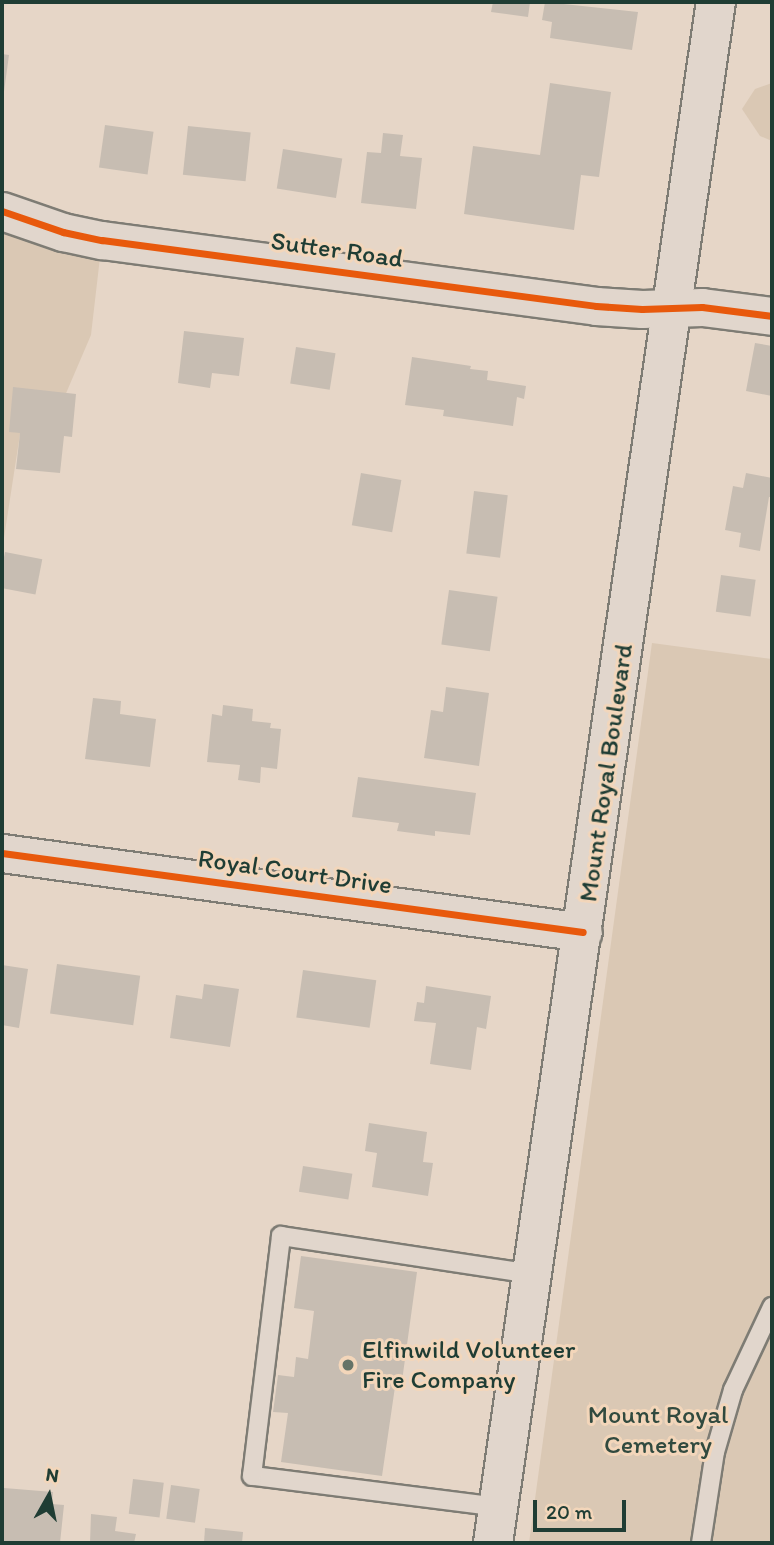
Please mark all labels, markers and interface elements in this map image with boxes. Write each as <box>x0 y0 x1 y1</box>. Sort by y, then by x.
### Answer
street label: Sutter Road <box>269 225 405 275</box>
street label: Mount Royal Boulevard <box>572 642 640 904</box>
street label: Royal Court Drive <box>196 843 394 901</box>
place label: Elfinwild Volunteer Fire Company <box>362 1334 574 1396</box>
marker: Elfinwild Volunteer Fire Company <box>340 1357 356 1373</box>
park label: Mount Royal Cemetery <box>588 1399 728 1460</box>
north arrow <box>14 1461 84 1531</box>
text: N <box>44 1462 60 1487</box>
scale bar <box>536 1486 629 1530</box>
text: 20 m <box>546 1499 592 1524</box>

